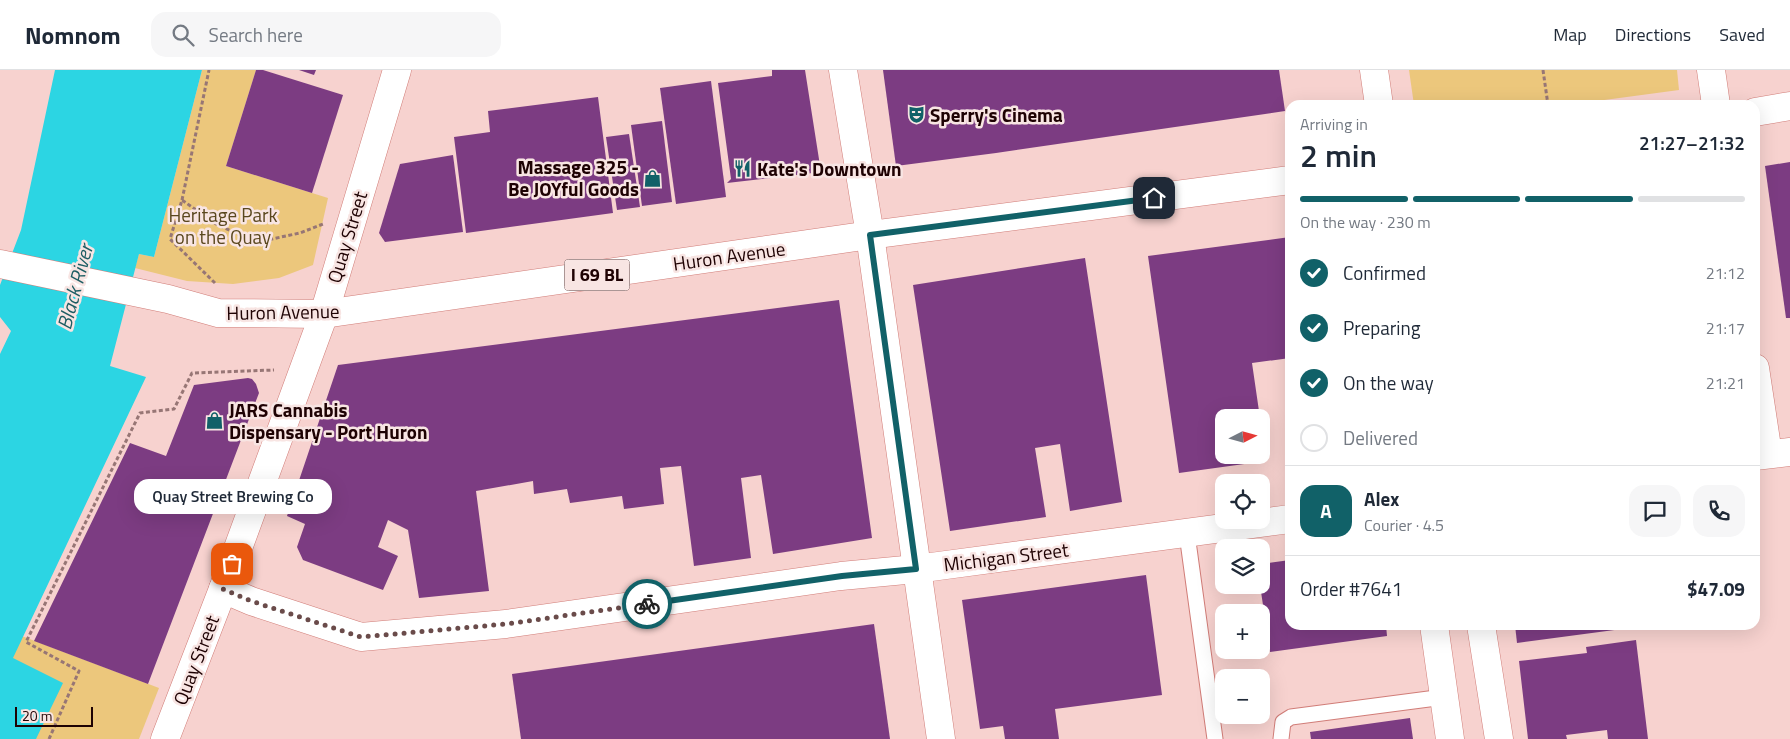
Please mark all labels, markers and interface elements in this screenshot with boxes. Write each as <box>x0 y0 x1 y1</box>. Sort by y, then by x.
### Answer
search box <box>151 12 501 57</box>
text: Nomnom <box>25 17 121 53</box>
text: Search here <box>209 20 303 49</box>
icon: search <box>169 21 197 49</box>
text: Map <box>1553 21 1587 48</box>
text: Directions <box>1615 21 1691 48</box>
text: Saved <box>1719 21 1765 48</box>
place label: Sperry's Cinema <box>930 100 1063 129</box>
theatre icon: Sperry's Cinema <box>906 105 926 125</box>
text: Arriving in <box>1300 112 1368 136</box>
text: 21:27–21:32 <box>1639 128 1745 157</box>
text: 2 min <box>1300 131 1377 179</box>
place label: Massage 325 - Be JOYful Goods <box>508 152 639 203</box>
place label: Kate's Downtown <box>757 154 902 183</box>
restaurant icon: Kate's Downtown <box>733 159 753 179</box>
shop icon: Massage 325 - Be JOYful Goods <box>643 168 663 188</box>
pin <box>1133 177 1175 219</box>
icon: home <box>1140 184 1168 212</box>
street label: Quay Street <box>319 187 374 286</box>
park label: Heritage Park on the Quay <box>168 200 278 251</box>
text: On the way · 230 m <box>1300 210 1431 234</box>
street label: Huron Avenue <box>671 233 787 278</box>
water label: Black River <box>48 238 101 333</box>
text: Confirmed <box>1343 258 1426 287</box>
icon: check <box>1300 259 1328 287</box>
road number: I 69 BL <box>564 260 630 290</box>
text: 21:12 <box>1706 261 1745 285</box>
street label: Huron Avenue <box>226 296 340 327</box>
text: Preparing <box>1343 313 1420 342</box>
icon: check <box>1300 314 1328 342</box>
text: 21:17 <box>1706 316 1745 340</box>
text: On the way <box>1343 368 1434 397</box>
icon: check <box>1300 369 1328 397</box>
text: 21:21 <box>1706 371 1745 395</box>
place label: JARS Cannabis Dispensary - Port Huron <box>229 395 427 446</box>
north arrow <box>1215 409 1270 464</box>
map controls <box>1215 409 1270 724</box>
shop icon: JARS Cannabis Dispensary - Port Huron <box>205 411 225 431</box>
text: Delivered <box>1343 423 1418 452</box>
button: locate <box>1215 474 1270 529</box>
callout: Quay Street Brewing Co <box>133 479 331 514</box>
text: Quay Street Brewing Co <box>152 484 314 508</box>
text: Alex <box>1364 484 1399 513</box>
button: chat <box>1629 485 1681 537</box>
button: phone <box>1693 485 1745 537</box>
text: A <box>1320 496 1332 525</box>
text: Courier · 4.5 <box>1364 513 1444 537</box>
street label: Michigan Street <box>942 534 1070 579</box>
button: layers <box>1215 539 1270 594</box>
pin <box>211 543 253 585</box>
icon: bag <box>218 550 246 578</box>
text: Order #7641 <box>1300 574 1402 603</box>
text: $47.09 <box>1687 574 1745 603</box>
courier <box>622 579 672 629</box>
icon: bike <box>633 590 661 618</box>
button: + <box>1215 604 1270 659</box>
street label: Quay Street <box>165 610 226 709</box>
button: − <box>1215 669 1270 724</box>
scale bar <box>15 704 92 727</box>
text: 20 m <box>22 705 52 726</box>

